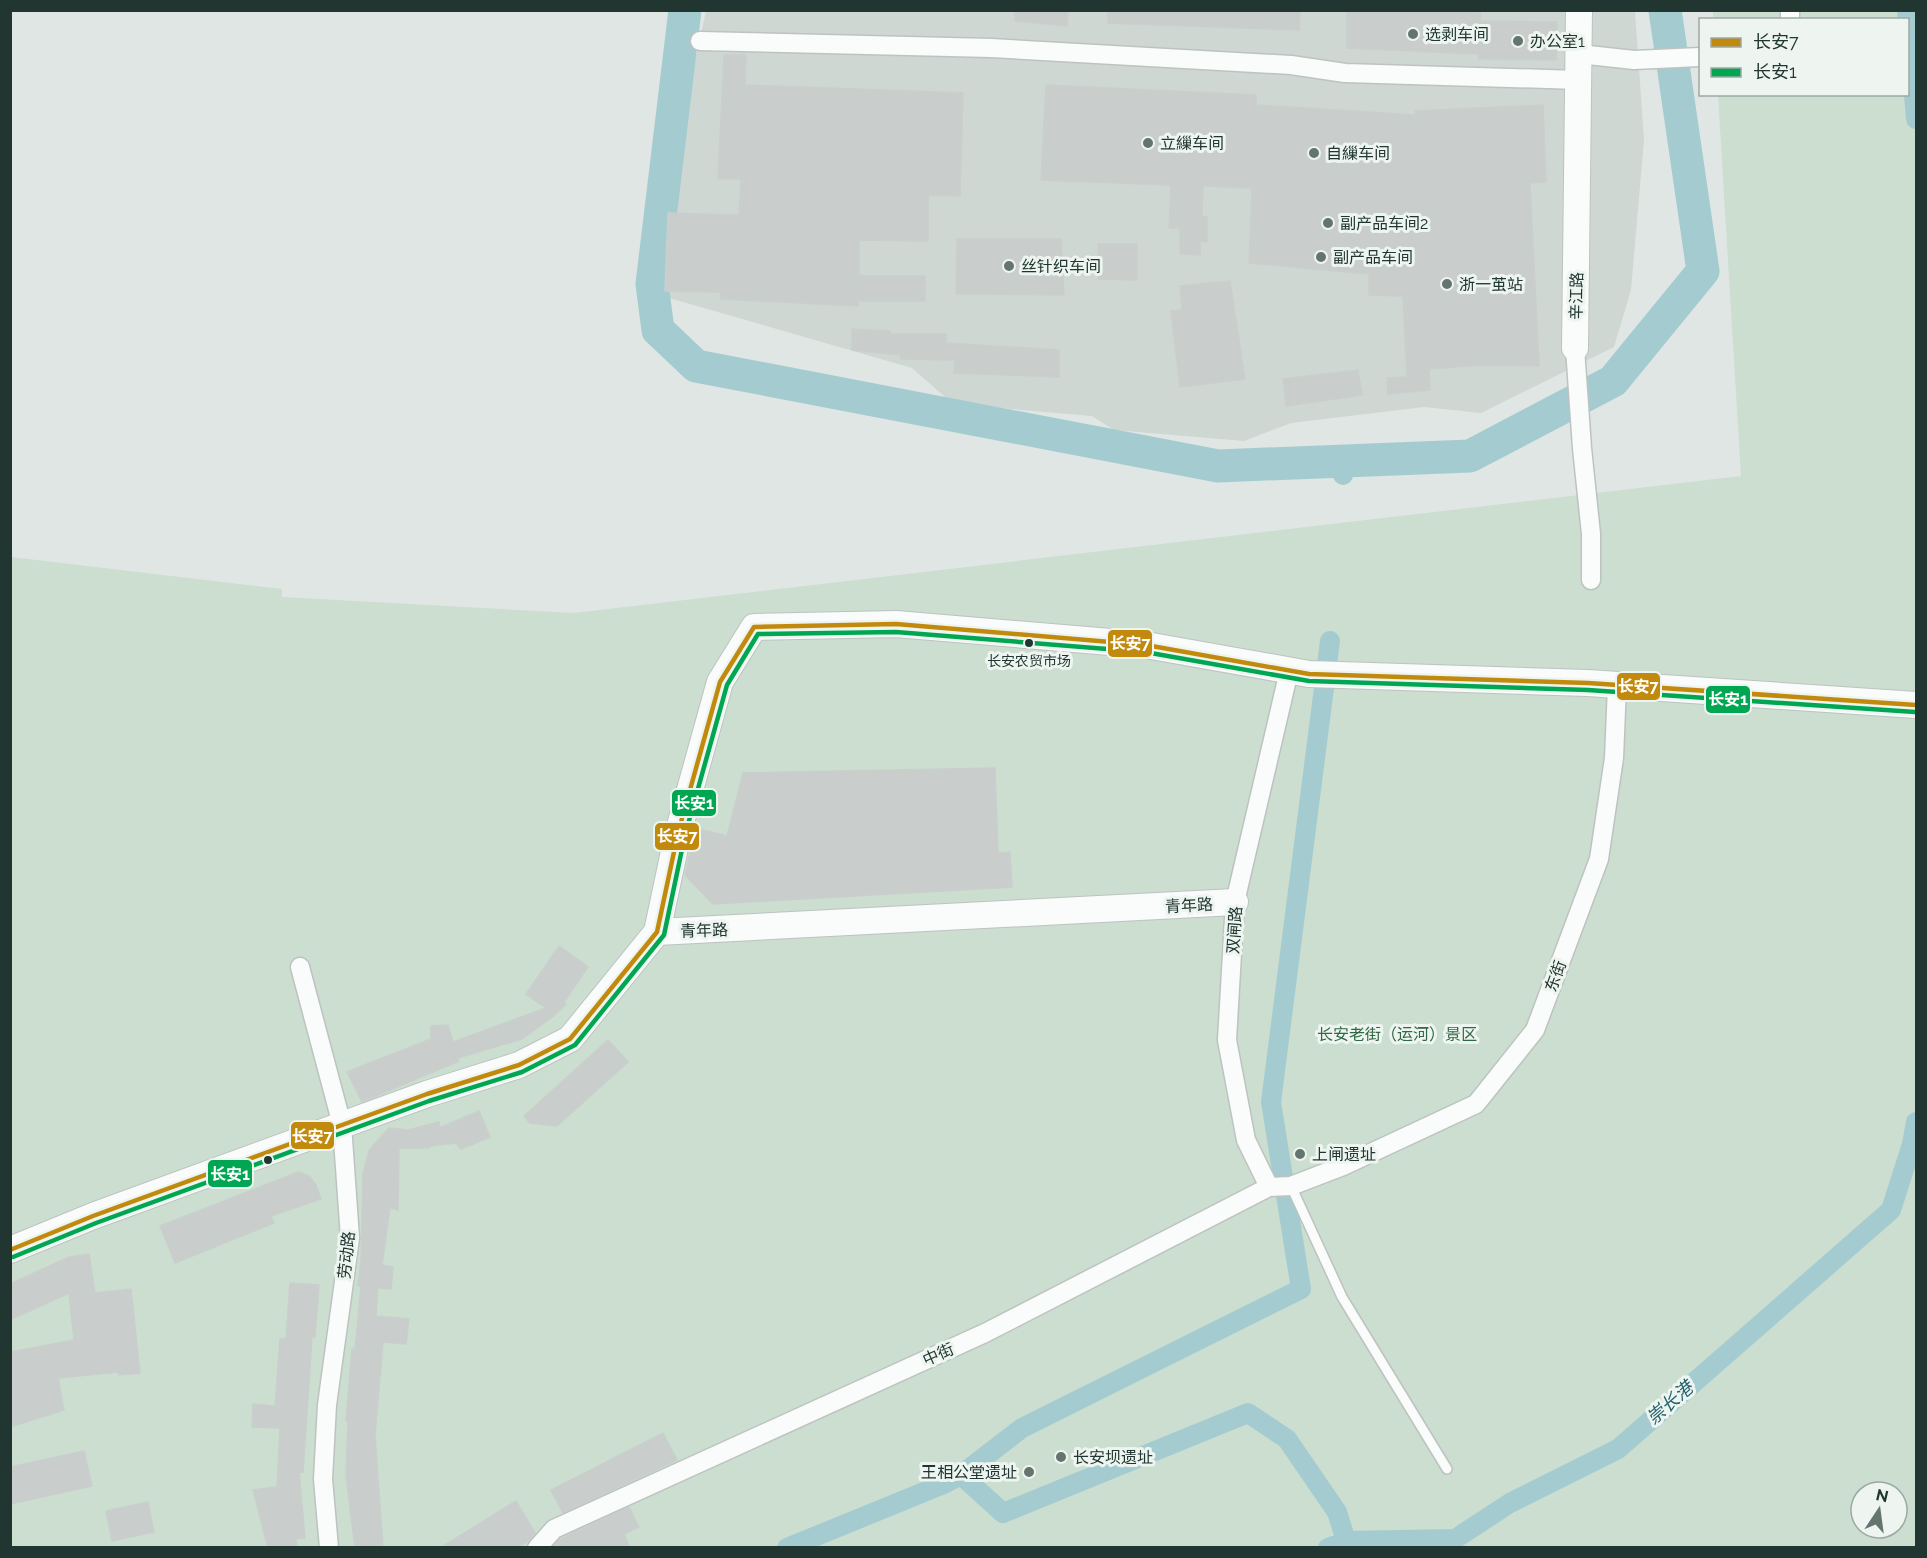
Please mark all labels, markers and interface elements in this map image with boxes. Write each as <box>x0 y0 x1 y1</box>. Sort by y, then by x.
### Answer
legend <box>1699 18 1909 96</box>
place label: 选剥车间 <box>1425 25 1489 44</box>
marker: 选剥车间 <box>1406 27 1420 41</box>
text: 长安7 <box>1753 31 1799 52</box>
place label: 办公室1 <box>1530 32 1585 51</box>
marker: 办公室1 <box>1511 34 1525 48</box>
text: 长安1 <box>1753 61 1797 82</box>
place label: 立繅车间 <box>1160 134 1224 153</box>
marker: 立繅车间 <box>1141 136 1155 150</box>
place label: 自繅车间 <box>1326 144 1390 163</box>
marker: 自繅车间 <box>1307 146 1321 160</box>
place label: 副产品车间2 <box>1340 214 1428 233</box>
marker: 副产品车间2 <box>1321 216 1335 230</box>
place label: 副产品车间 <box>1333 248 1413 267</box>
marker: 副产品车间 <box>1314 250 1328 264</box>
place label: 丝针织车间 <box>1021 257 1101 276</box>
marker: 丝针织车间 <box>1002 259 1016 273</box>
street label: 辛江路 <box>1567 272 1586 320</box>
place label: 浙一茧站 <box>1459 275 1523 294</box>
marker: 浙一茧站 <box>1440 277 1454 291</box>
line badge: 长安7 <box>1107 629 1153 658</box>
text: 长安7 <box>1110 634 1151 653</box>
marker: 长安农贸市场 <box>1023 637 1035 649</box>
place label: 长安农贸市场 <box>987 653 1071 669</box>
line badge: 长安7 <box>1616 672 1661 701</box>
text: 长安7 <box>1618 677 1659 696</box>
line badge: 长安1 <box>1705 685 1751 714</box>
text: 长安1 <box>1708 690 1748 709</box>
line badge: 长安1 <box>671 789 717 817</box>
text: 长安1 <box>674 794 714 813</box>
line badge: 长安7 <box>654 822 700 851</box>
text: 长安7 <box>657 827 698 846</box>
street label: 青年路 <box>1165 895 1213 916</box>
street label: 双闸路 <box>1223 905 1246 955</box>
street label: 青年路 <box>680 920 728 941</box>
street label: 东街 <box>1541 958 1570 994</box>
park label: 长安老街（运河）景区 <box>1317 1025 1477 1044</box>
line badge: 长安7 <box>290 1121 335 1150</box>
text: 长安7 <box>292 1127 333 1146</box>
place label: 上闸遗址 <box>1312 1145 1376 1164</box>
marker: 上闸遗址 <box>1293 1147 1307 1161</box>
unlabelled marker <box>262 1154 274 1166</box>
line badge: 长安1 <box>207 1159 253 1188</box>
text: 长安1 <box>210 1165 250 1184</box>
street label: 劳动路 <box>335 1230 358 1280</box>
street label: 中街 <box>920 1339 957 1370</box>
water label: 崇长港 <box>1642 1375 1699 1428</box>
place label: 长安坝遗址 <box>1073 1448 1153 1467</box>
marker: 长安坝遗址 <box>1054 1450 1068 1464</box>
place label: 王相公堂遗址 <box>921 1463 1017 1482</box>
marker: 王相公堂遗址 <box>1022 1465 1036 1479</box>
north arrow <box>1849 1480 1909 1540</box>
text: N <box>1874 1485 1890 1507</box>

